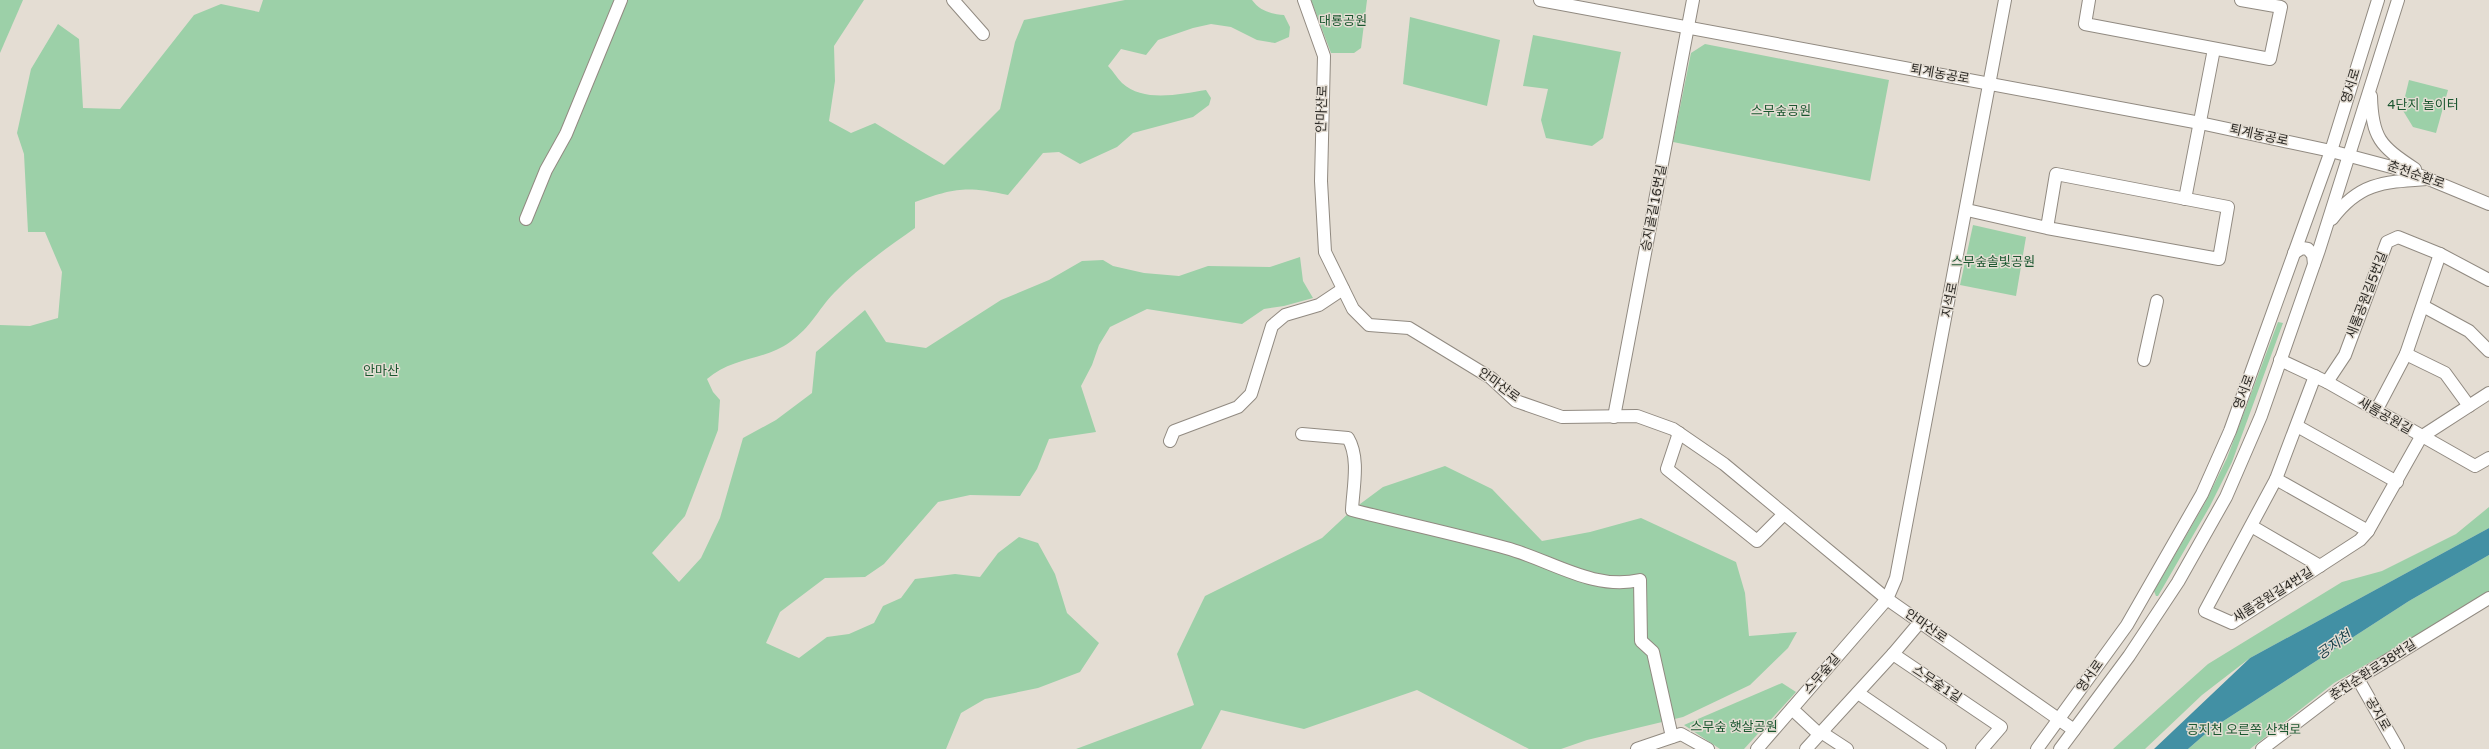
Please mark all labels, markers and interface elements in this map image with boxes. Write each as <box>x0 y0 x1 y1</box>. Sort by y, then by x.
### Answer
park label: 대룡공원 <box>1319 13 1367 29</box>
street label: 퇴계농공로 <box>1909 61 1971 87</box>
street label: 영서로 <box>2338 66 2364 106</box>
street label: 안마산로 <box>1313 85 1331 133</box>
park label: 4단지 놀이터 <box>2387 97 2459 113</box>
park label: 스무숲공원 <box>1751 103 1811 119</box>
street label: 퇴계농공로 <box>2228 121 2290 149</box>
street label: 춘천순환로 <box>2385 158 2447 192</box>
street label: 승지골길16번길 <box>1638 163 1670 253</box>
street label: 새롬공원길5번길 <box>2343 249 2391 341</box>
park label: 스무숲솔빛공원 <box>1951 254 2035 270</box>
street label: 지석로 <box>1939 281 1961 319</box>
park label: 안마산 <box>363 363 399 379</box>
street label: 안마산로 <box>1475 364 1523 406</box>
street label: 영서로 <box>2230 372 2258 412</box>
street label: 새롬공원길 <box>2355 394 2415 438</box>
street label: 새롬공원길4번길 <box>2230 564 2316 626</box>
street label: 안마산로 <box>1902 606 1950 646</box>
water label: 공지천 <box>2313 626 2356 663</box>
street label: 춘천순환로38번길 <box>2327 636 2419 704</box>
street label: 스무숲길 <box>1800 651 1844 697</box>
street label: 영서로 <box>2073 657 2107 695</box>
street label: 스무숲1길 <box>1909 662 1965 706</box>
street label: 공지로 <box>2362 694 2394 734</box>
park label: 스무숲 햇살공원 <box>1690 719 1778 735</box>
park label: 공지천 오른쪽 산책로 <box>2187 722 2301 738</box>

